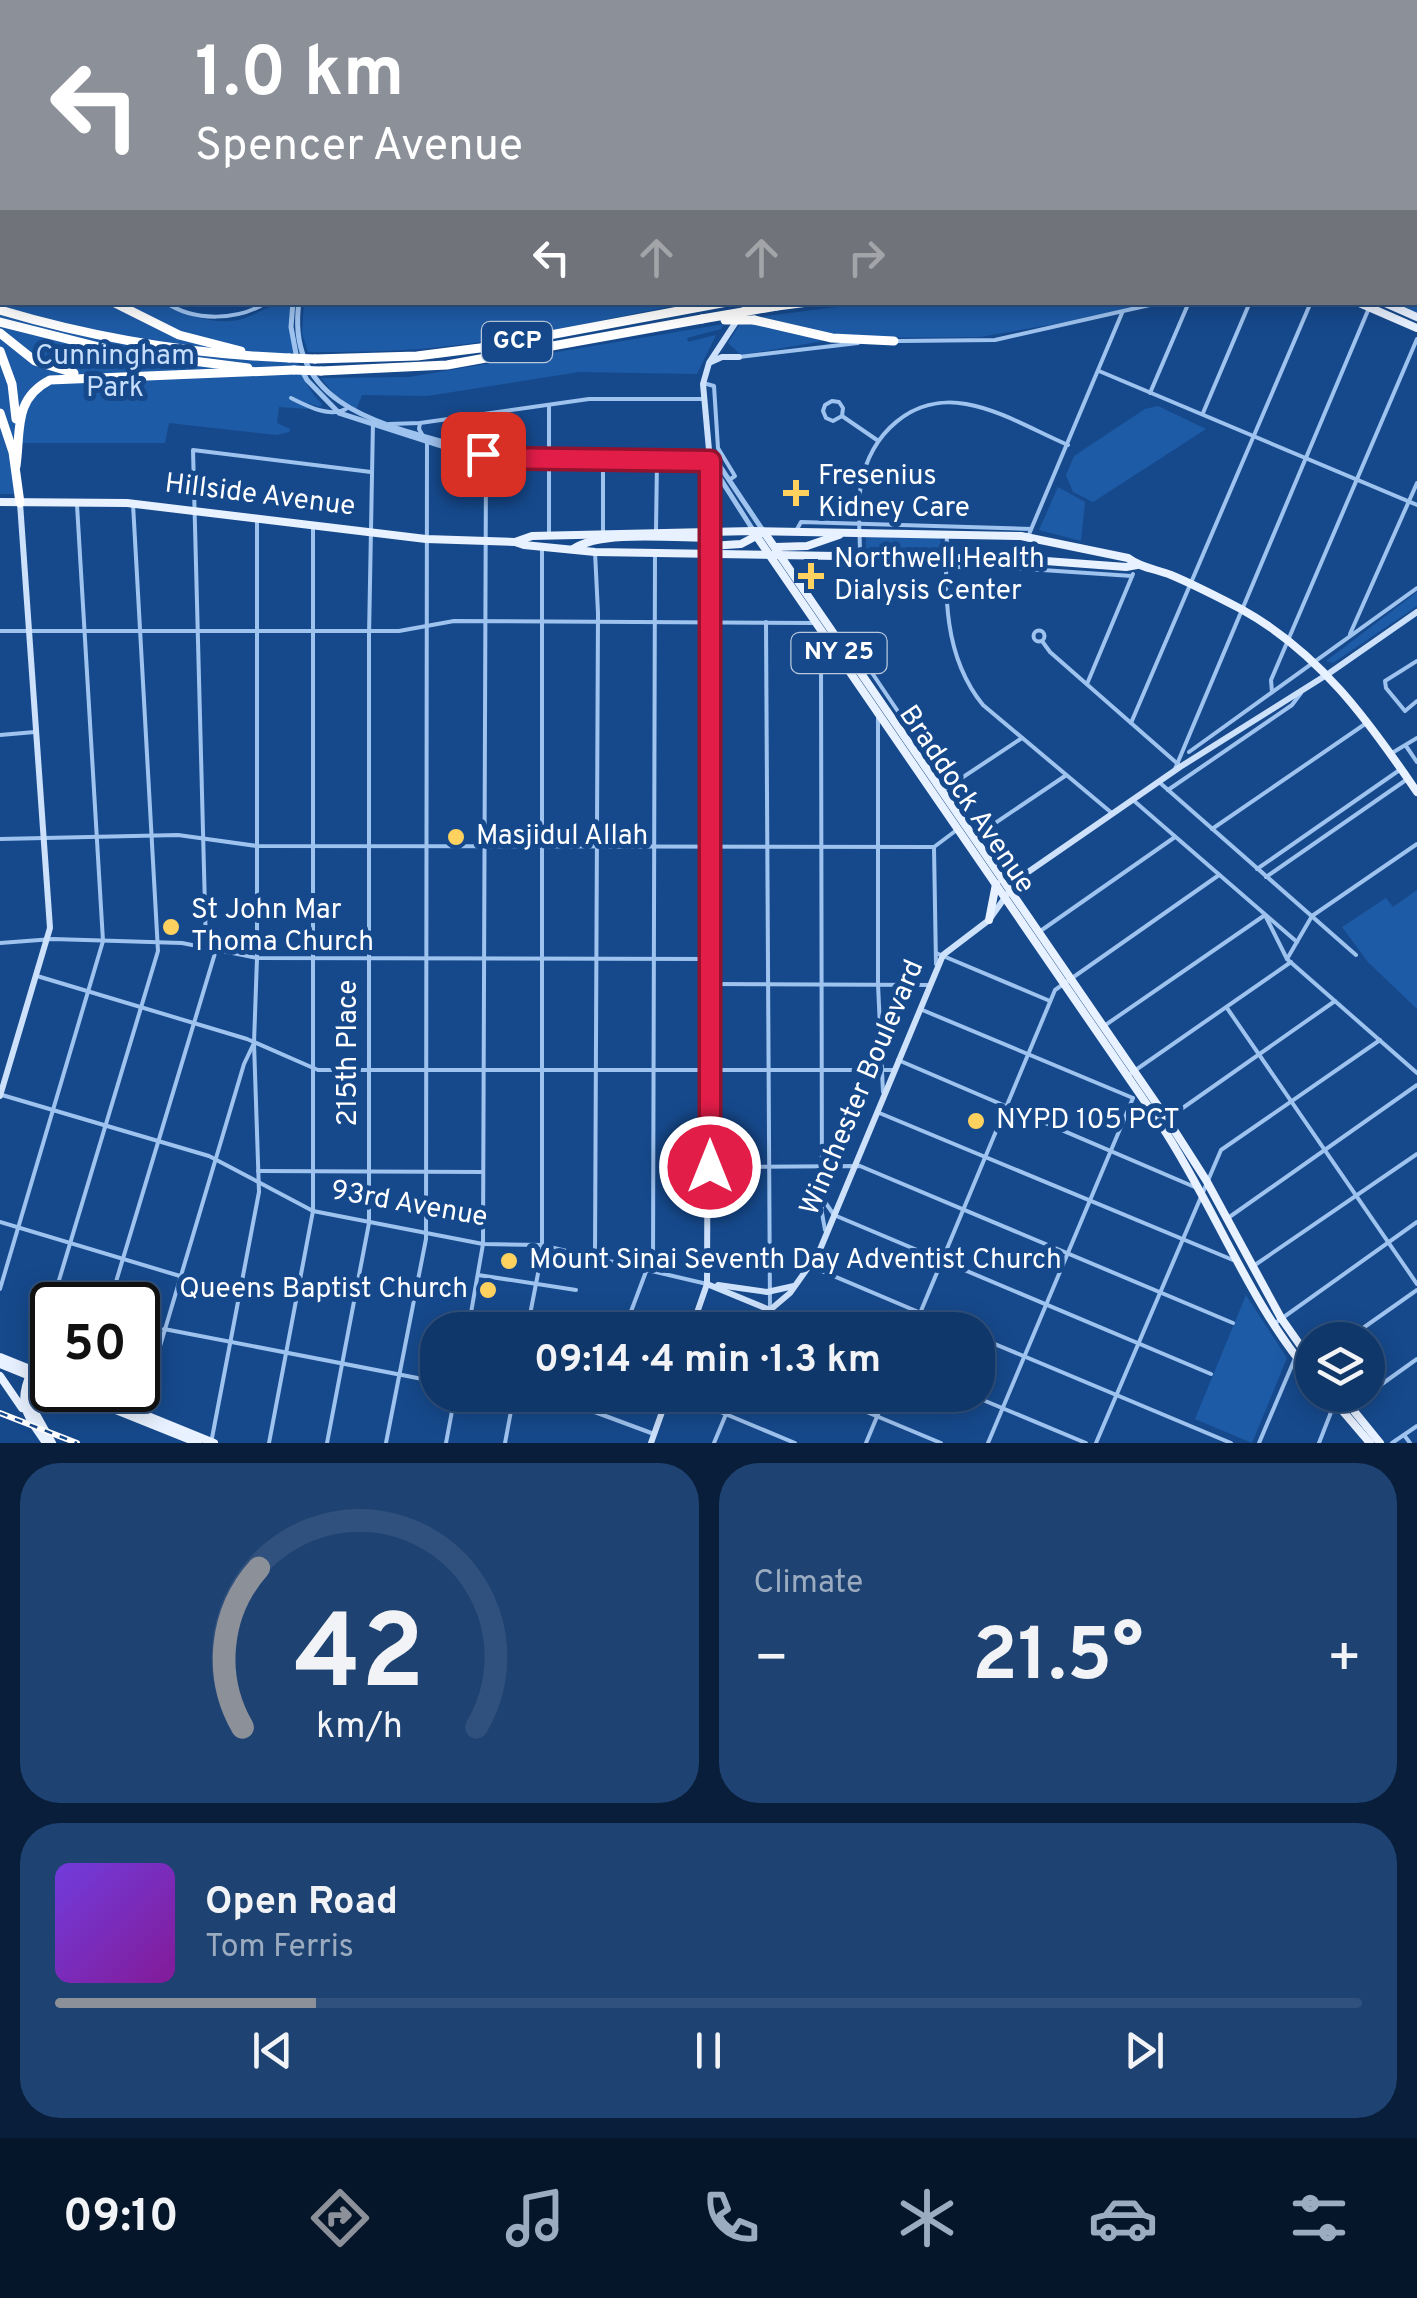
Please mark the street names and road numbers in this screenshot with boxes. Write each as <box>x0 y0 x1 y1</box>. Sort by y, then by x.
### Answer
road number: GCP <box>482 322 552 362</box>
street label: Hillside Avenue <box>163 466 357 526</box>
road number: NY 25 <box>792 633 886 673</box>
street label: Braddock Avenue <box>890 699 1042 901</box>
street label: Winchester Boulevard <box>793 955 933 1221</box>
street label: 215th Place <box>331 980 367 1126</box>
street label: 93rd Avenue <box>328 1174 490 1236</box>

